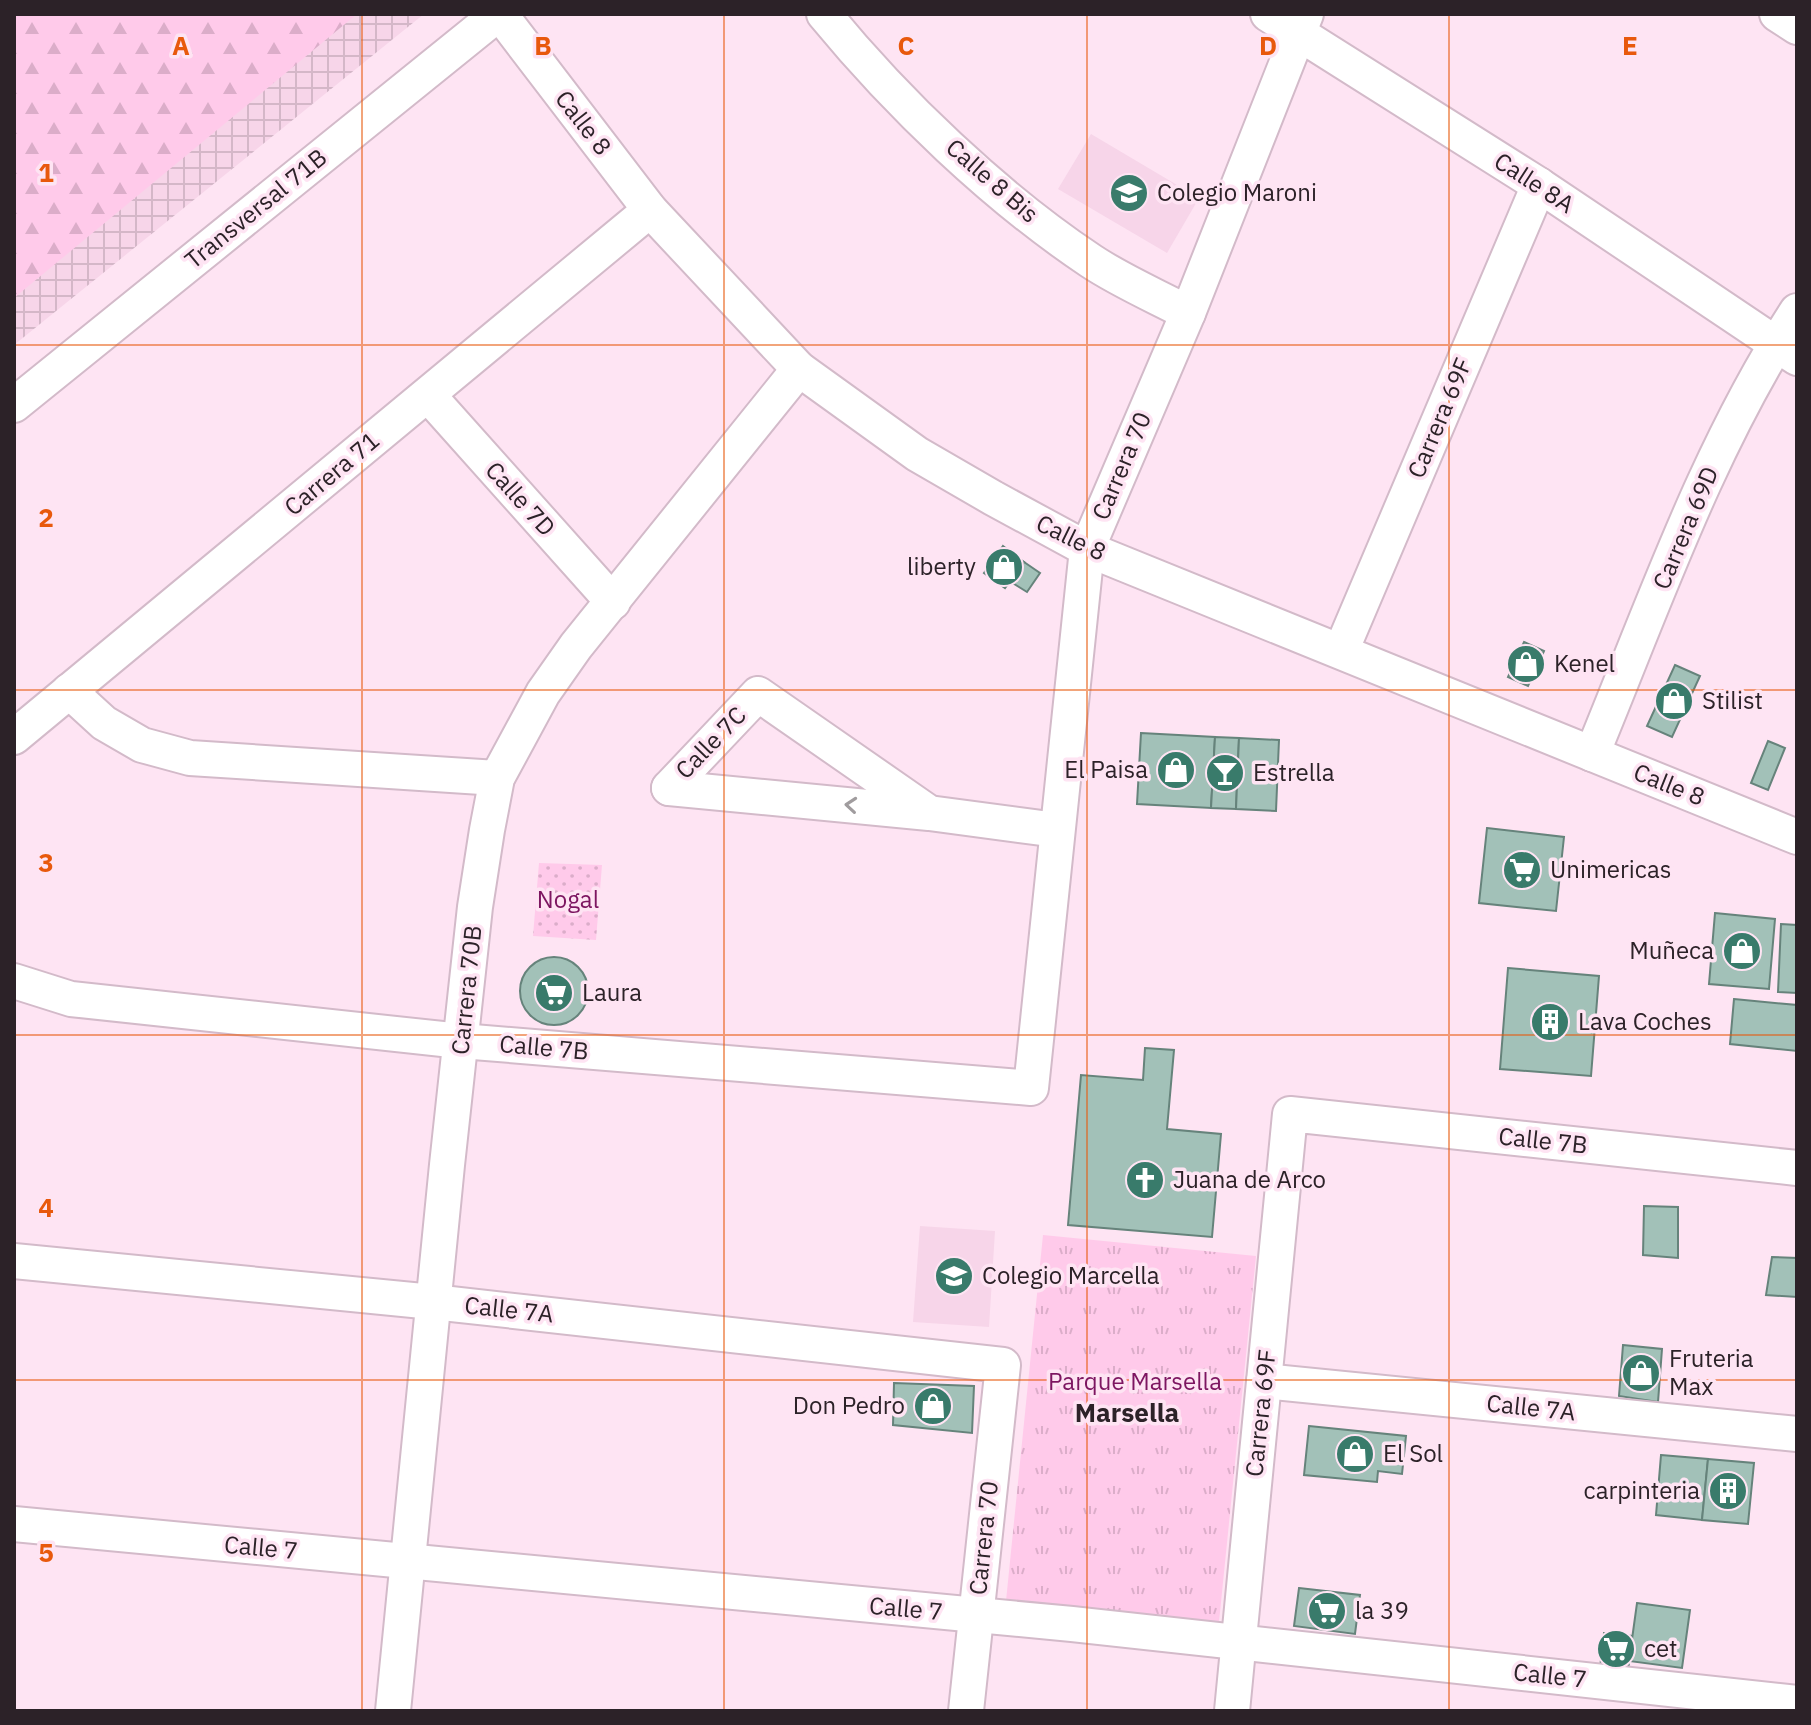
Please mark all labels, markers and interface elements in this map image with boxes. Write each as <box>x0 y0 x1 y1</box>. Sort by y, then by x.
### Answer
text: A <box>172 28 190 62</box>
text: B <box>534 28 552 62</box>
text: C <box>898 28 915 62</box>
text: D <box>1259 28 1277 62</box>
text: E <box>1622 28 1638 62</box>
street label: Calle 8 <box>548 83 619 161</box>
street label: Calle 8 Bis <box>940 131 1046 229</box>
street label: Transversal 71B <box>178 141 333 275</box>
street label: Calle 8A <box>1488 144 1581 220</box>
text: 1 <box>38 155 54 189</box>
school or university icon: Colegio Maroni <box>1108 172 1150 214</box>
place label: Colegio Maroni <box>1157 176 1317 208</box>
street label: Carrera 69F <box>1399 353 1479 483</box>
street label: Carrera 70 <box>1084 407 1158 525</box>
street label: Carrera 71 <box>277 424 385 522</box>
street label: Calle 7D <box>479 454 563 542</box>
street label: Carrera 69D <box>1645 461 1725 594</box>
text: 2 <box>38 500 54 534</box>
street label: Calle 8 <box>1031 507 1112 568</box>
shop icon: liberty <box>983 546 1025 588</box>
place label: liberty <box>907 550 976 582</box>
shop icon: Kenel <box>1505 643 1547 685</box>
place label: Kenel <box>1554 647 1615 679</box>
shop icon: Stilist <box>1653 680 1695 722</box>
place label: Stilist <box>1702 684 1763 716</box>
street label: Calle 7C <box>668 699 753 785</box>
shop icon: El Paisa <box>1155 749 1197 791</box>
bar icon: Estrella <box>1204 752 1246 794</box>
place label: El Paisa <box>1064 753 1148 785</box>
street label: Calle 8 <box>1629 755 1710 813</box>
place label: Estrella <box>1253 756 1335 788</box>
one-way arrow <box>844 797 857 814</box>
text: 3 <box>38 845 54 879</box>
supermarket icon: Unimericas <box>1501 849 1543 891</box>
place label: Unimericas <box>1550 853 1671 885</box>
park label: Nogal <box>537 883 599 915</box>
street label: Carrera 70B <box>443 924 489 1056</box>
shop icon: Muñeca <box>1721 930 1763 972</box>
place label: Muñeca <box>1629 934 1714 966</box>
supermarket icon: Laura <box>533 972 575 1014</box>
place label: Laura <box>582 976 642 1008</box>
building icon: Lava Coches <box>1529 1001 1571 1043</box>
place label: Lava Coches <box>1578 1005 1712 1037</box>
street label: Calle 7B <box>498 1027 590 1067</box>
street label: Calle 7B <box>1497 1119 1589 1161</box>
church icon: Juana de Arco <box>1124 1159 1166 1201</box>
place label: Juana de Arco <box>1173 1163 1326 1195</box>
text: 4 <box>38 1190 54 1224</box>
school or university icon: Colegio Marcella <box>933 1255 975 1297</box>
place label: Colegio Marcella <box>982 1259 1160 1291</box>
street label: Calle 7A <box>463 1288 555 1330</box>
place label: Fruteria Max <box>1669 1342 1754 1402</box>
street label: Carrera 69F <box>1237 1348 1283 1478</box>
shop icon: Fruteria Max <box>1620 1352 1662 1394</box>
park label: Parque Marsella <box>1048 1365 1222 1397</box>
shop icon: Don Pedro <box>912 1385 954 1427</box>
street label: Calle 7A <box>1485 1386 1577 1428</box>
place label: Don Pedro <box>793 1389 905 1421</box>
district label: Marsella <box>1075 1395 1180 1429</box>
shop icon: El Sol <box>1334 1433 1376 1475</box>
place label: El Sol <box>1383 1437 1443 1469</box>
building icon: carpinteria <box>1707 1470 1749 1512</box>
place label: carpinteria <box>1584 1474 1700 1506</box>
street label: Carrera 70 <box>961 1479 1005 1596</box>
street label: Calle 7 <box>223 1528 299 1566</box>
text: 5 <box>38 1535 54 1569</box>
street label: Calle 7 <box>868 1589 944 1627</box>
supermarket icon: la 39 <box>1306 1590 1348 1632</box>
place label: la 39 <box>1355 1594 1409 1626</box>
supermarket icon: cet <box>1595 1628 1637 1670</box>
place label: cet <box>1644 1632 1678 1664</box>
street label: Calle 7 <box>1512 1655 1589 1695</box>

